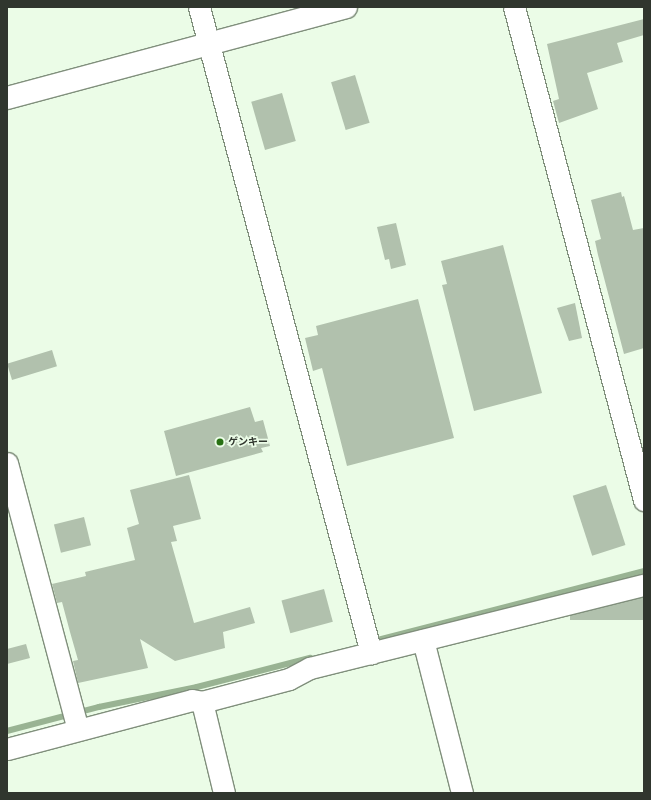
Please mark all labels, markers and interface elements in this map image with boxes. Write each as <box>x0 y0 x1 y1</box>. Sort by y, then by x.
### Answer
place label: ゲンキー <box>228 436 268 448</box>
marker: ゲンキー <box>215 437 225 447</box>

